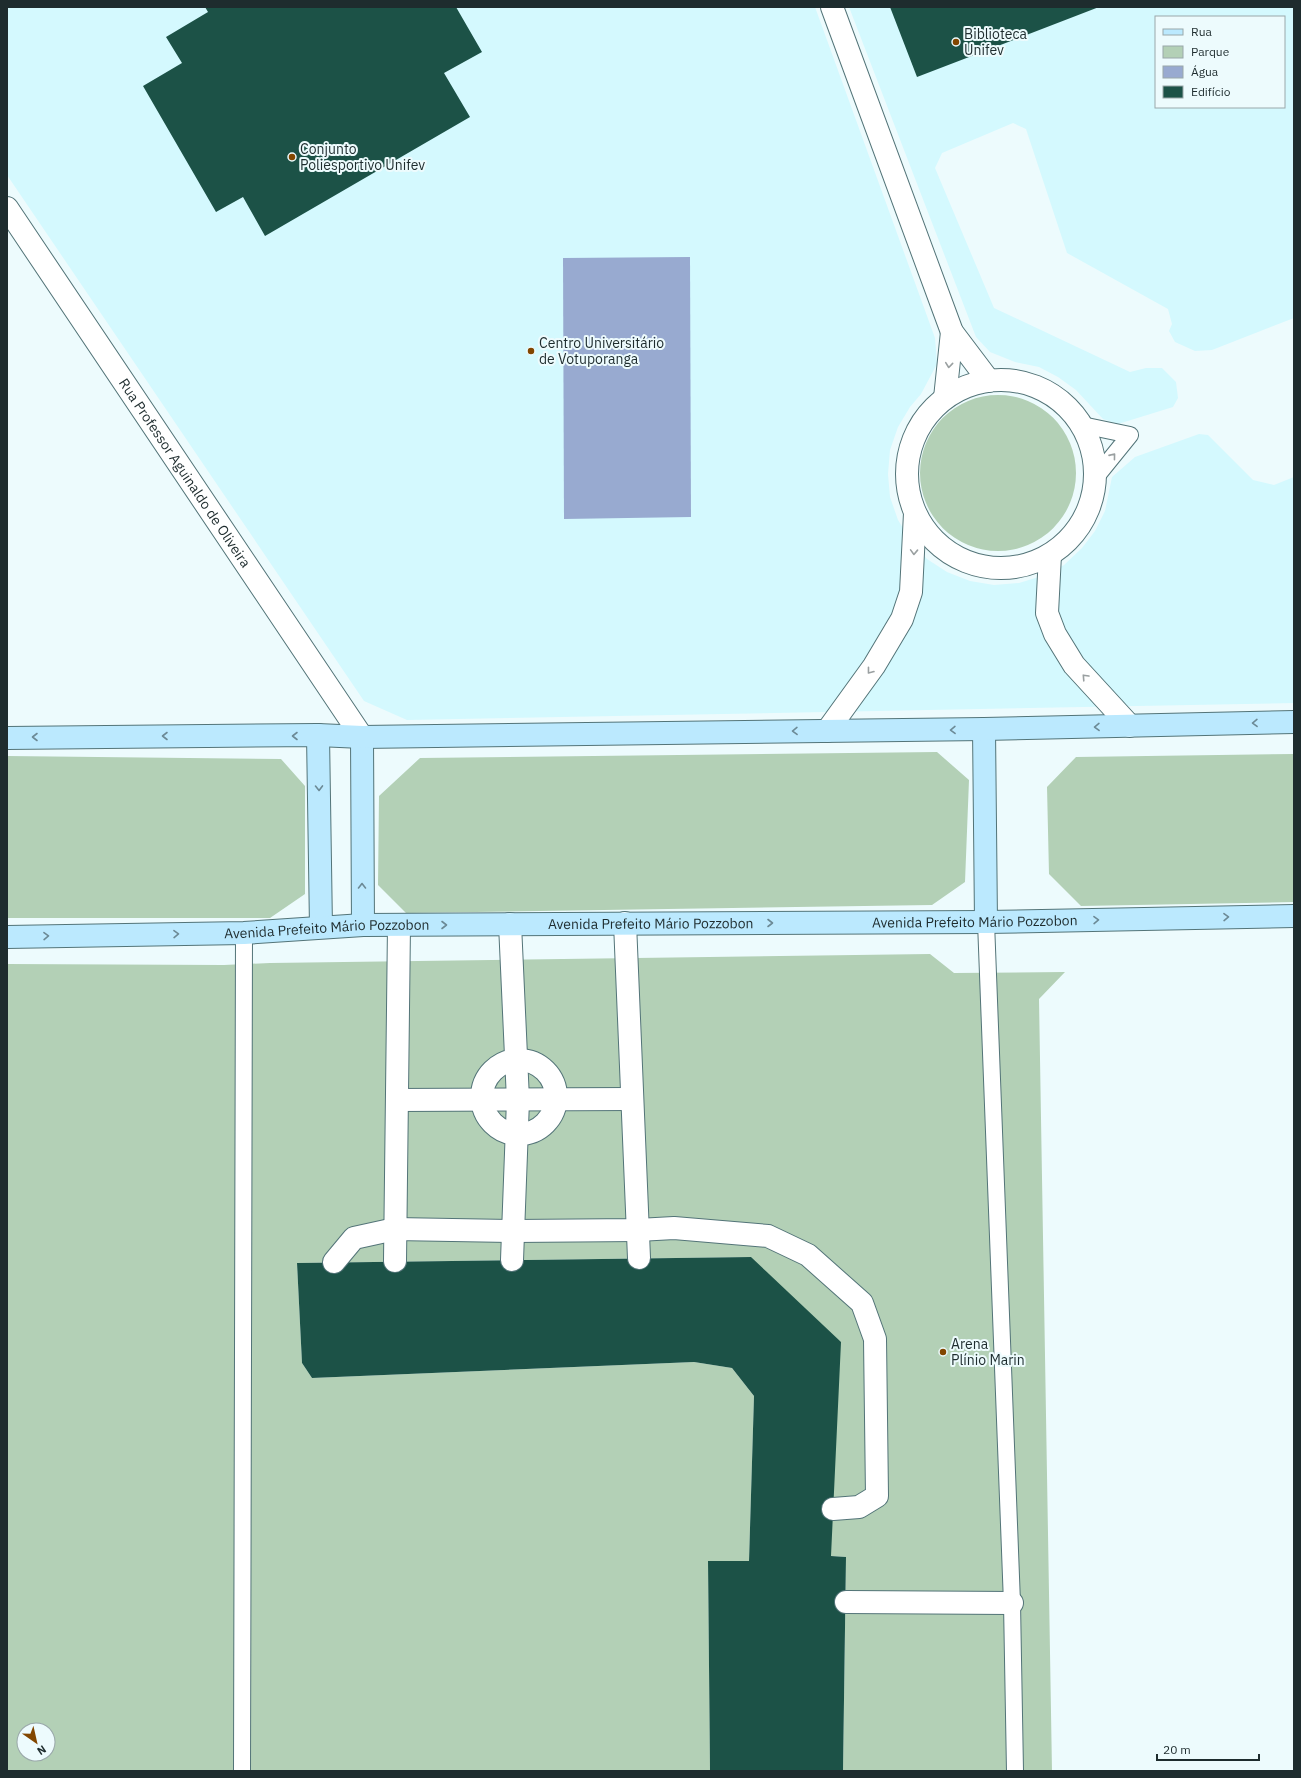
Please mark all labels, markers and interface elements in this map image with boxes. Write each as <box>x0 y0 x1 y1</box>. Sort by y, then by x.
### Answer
legend <box>1155 16 1285 108</box>
text: Rua <box>1191 24 1212 39</box>
place label: Biblioteca Unifev <box>964 25 1027 59</box>
marker: Biblioteca Unifev <box>951 37 961 47</box>
text: Parque <box>1191 44 1230 59</box>
text: Água <box>1191 64 1219 79</box>
text: Edifício <box>1191 84 1231 99</box>
place label: Conjunto Poliesportivo Unifev <box>300 140 425 174</box>
marker: Conjunto Poliesportivo Unifev <box>287 152 297 162</box>
place label: Centro Universitário de Votuporanga <box>539 334 664 368</box>
marker: Centro Universitário de Votuporanga <box>526 346 536 356</box>
one-way arrow <box>944 362 953 368</box>
street label: Rua Professor Aguinaldo de Oliveira <box>115 375 255 571</box>
one-way arrow <box>1108 454 1115 461</box>
one-way arrow <box>909 549 918 555</box>
one-way arrow <box>868 667 875 674</box>
one-way arrow <box>1082 674 1089 681</box>
one-way arrow <box>1252 719 1258 727</box>
one-way arrow <box>1094 723 1100 731</box>
one-way arrow <box>950 725 956 734</box>
one-way arrow <box>792 727 798 735</box>
one-way arrow <box>162 732 168 741</box>
one-way arrow <box>292 732 298 740</box>
one-way arrow <box>32 733 38 741</box>
one-way arrow <box>315 785 323 791</box>
one-way arrow <box>358 883 367 889</box>
street label: Avenida Prefeito Mário Pozzobon <box>872 911 1078 932</box>
one-way arrow <box>1223 913 1229 921</box>
street label: Avenida Prefeito Mário Pozzobon <box>548 914 754 933</box>
street label: Avenida Prefeito Mário Pozzobon <box>224 916 430 942</box>
one-way arrow <box>1093 916 1099 924</box>
one-way arrow <box>767 919 773 927</box>
one-way arrow <box>441 921 447 929</box>
one-way arrow <box>173 930 179 938</box>
one-way arrow <box>43 932 49 940</box>
place label: Arena Plínio Marin <box>951 1335 1025 1369</box>
marker: Arena Plínio Marin <box>938 1347 948 1357</box>
north arrow <box>16 1722 56 1762</box>
scale bar <box>1157 1736 1259 1762</box>
text: N <box>34 1742 49 1758</box>
text: 20 m <box>1163 1742 1191 1757</box>

